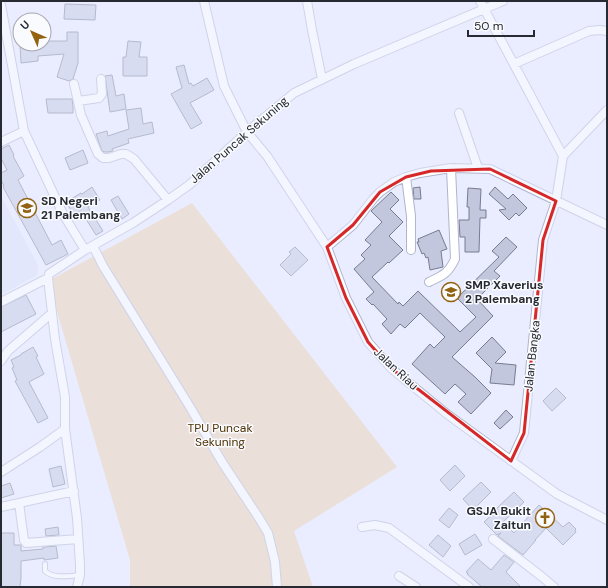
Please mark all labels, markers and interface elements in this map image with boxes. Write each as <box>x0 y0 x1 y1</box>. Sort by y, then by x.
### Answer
north arrow <box>12 12 52 52</box>
scale bar <box>468 12 534 38</box>
text: U <box>17 17 33 33</box>
text: 50 m <box>474 18 503 34</box>
street label: Jalan Puncak Sekuning <box>186 93 292 187</box>
place label: SD Negeri 21 Palembang <box>41 193 120 223</box>
school or university icon: SD Negeri 21 Palembang <box>16 197 38 219</box>
place label: SMP Xaverius 2 Palembang <box>465 277 543 307</box>
school or university icon: SMP Xaverius 2 Palembang <box>440 281 462 303</box>
street label: Jalan Bangka <box>520 320 544 392</box>
street label: Jalan Riau <box>370 344 422 394</box>
park label: TPU Puncak Sekuning <box>188 420 252 450</box>
place label: GSJA Bukit Zaitun <box>466 503 531 533</box>
church icon: GSJA Bukit Zaitun <box>534 507 556 529</box>

